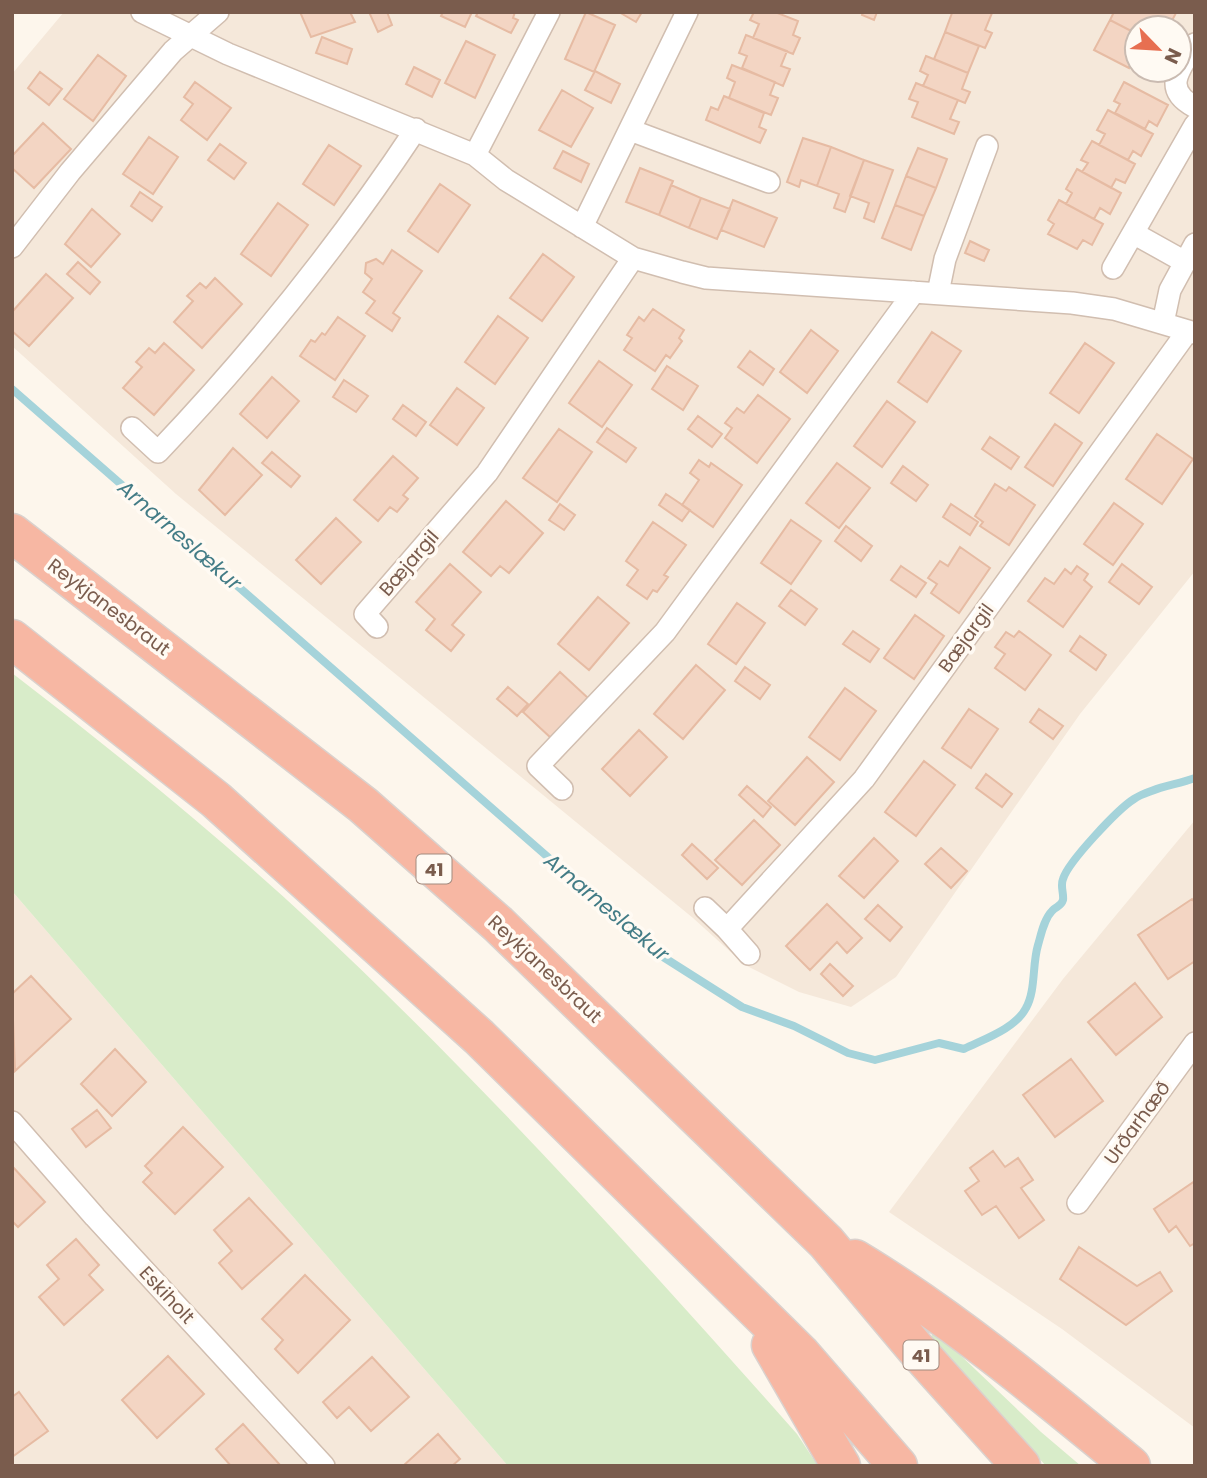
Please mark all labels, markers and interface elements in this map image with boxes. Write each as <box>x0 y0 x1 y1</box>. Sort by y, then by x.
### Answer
north arrow <box>1123 14 1193 84</box>
text: N <box>1158 44 1188 68</box>
water label: Arnarneslækur <box>111 472 249 598</box>
street label: Bæjargil <box>373 524 445 602</box>
street label: Reykjanesbraut <box>42 552 176 662</box>
street label: Bæjargil <box>932 598 1000 678</box>
water label: Arnarneslækur <box>537 845 677 969</box>
road number: 41 <box>416 854 452 884</box>
street label: Reykjanesbraut <box>482 909 608 1029</box>
street label: Urðarhæð <box>1098 1076 1176 1170</box>
street label: Eskiholt <box>133 1260 201 1330</box>
road number: 41 <box>904 1340 939 1370</box>

